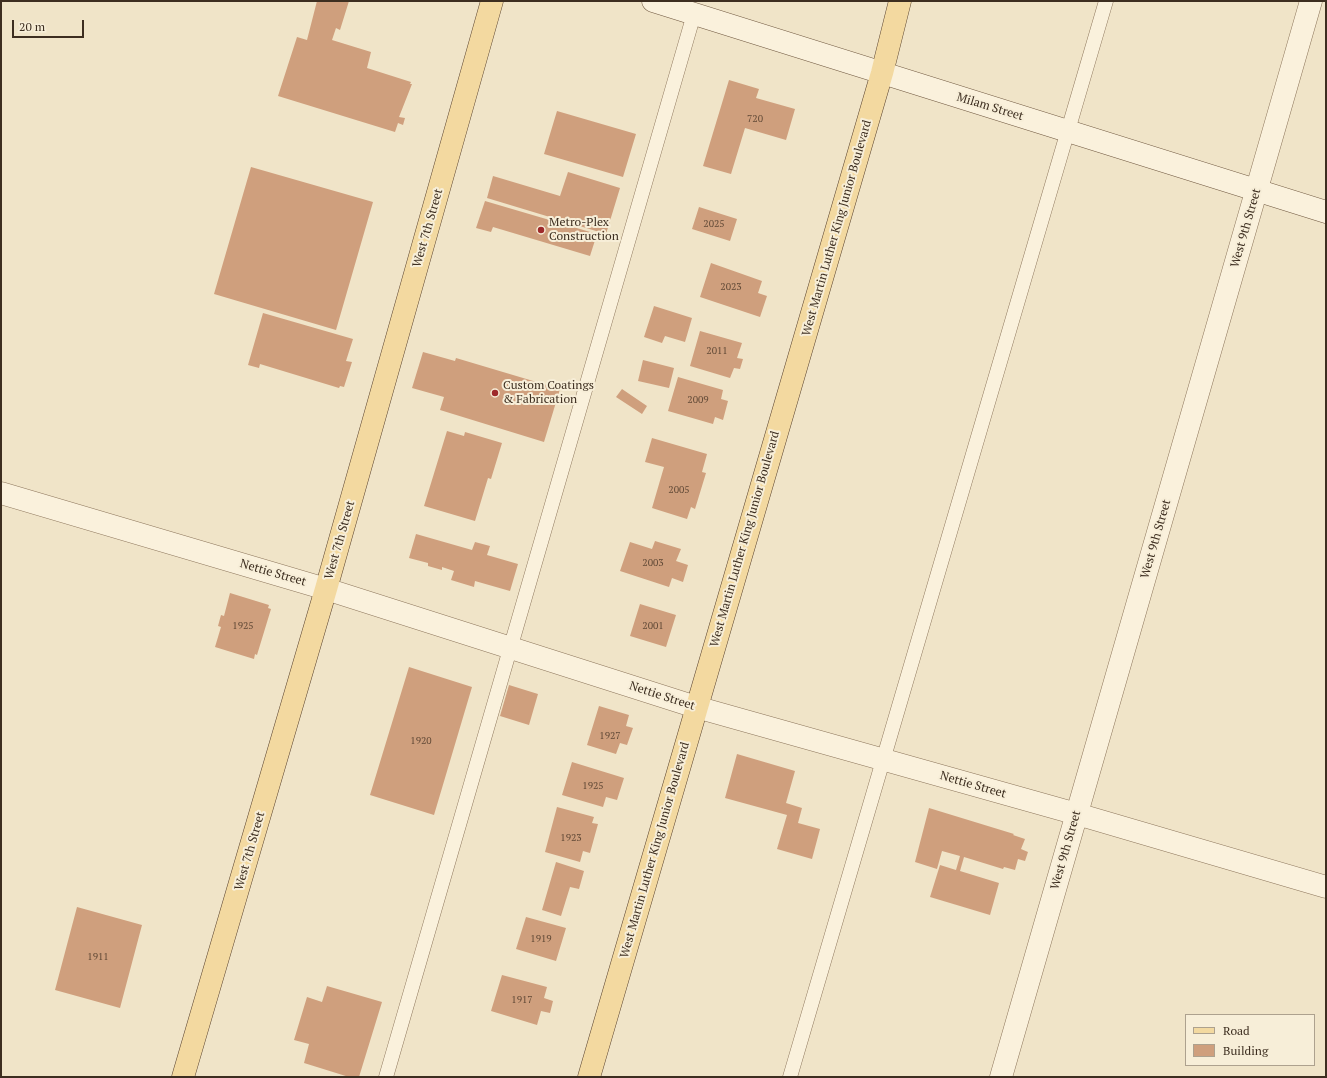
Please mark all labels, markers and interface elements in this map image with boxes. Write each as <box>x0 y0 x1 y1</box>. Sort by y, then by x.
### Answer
scale bar <box>14 12 86 38</box>
text: 20 m <box>19 19 45 34</box>
street label: Milam Street <box>955 90 1025 124</box>
house number: 720 <box>747 113 763 125</box>
street label: West Martin Luther King Junior Boulevard <box>799 118 875 338</box>
street label: West 7th Street <box>410 187 446 269</box>
street label: West 9th Street <box>1228 187 1264 269</box>
place label: Metro-Plex Construction <box>549 216 619 244</box>
house number: 2025 <box>703 218 725 230</box>
marker: Metro-Plex Construction <box>536 225 546 235</box>
house number: 2023 <box>720 281 742 293</box>
house number: 2011 <box>706 345 728 357</box>
place label: Custom Coatings & Fabrication <box>503 379 594 407</box>
marker: Custom Coatings & Fabrication <box>490 388 500 398</box>
house number: 2009 <box>687 394 709 406</box>
street label: West Martin Luther King Junior Boulevard <box>707 429 783 649</box>
house number: 2005 <box>668 484 690 496</box>
street label: West 9th Street <box>1138 498 1174 580</box>
street label: West 7th Street <box>322 499 358 581</box>
street label: Nettie Street <box>238 557 308 589</box>
house number: 2003 <box>642 557 664 569</box>
house number: 1925 <box>232 620 254 632</box>
house number: 2001 <box>642 620 664 632</box>
street label: Nettie Street <box>627 679 697 713</box>
house number: 1927 <box>599 730 621 742</box>
house number: 1920 <box>410 735 432 747</box>
street label: West Martin Luther King Junior Boulevard <box>617 740 693 960</box>
street label: Nettie Street <box>938 769 1008 801</box>
house number: 1925 <box>582 780 604 792</box>
street label: West 9th Street <box>1048 809 1084 891</box>
street label: West 7th Street <box>232 810 268 892</box>
house number: 1923 <box>560 832 582 844</box>
house number: 1919 <box>530 933 552 945</box>
house number: 1911 <box>87 951 109 963</box>
house number: 1917 <box>511 994 533 1006</box>
legend <box>1185 1014 1315 1066</box>
text: Road <box>1223 1023 1250 1038</box>
text: Building <box>1223 1043 1268 1058</box>

